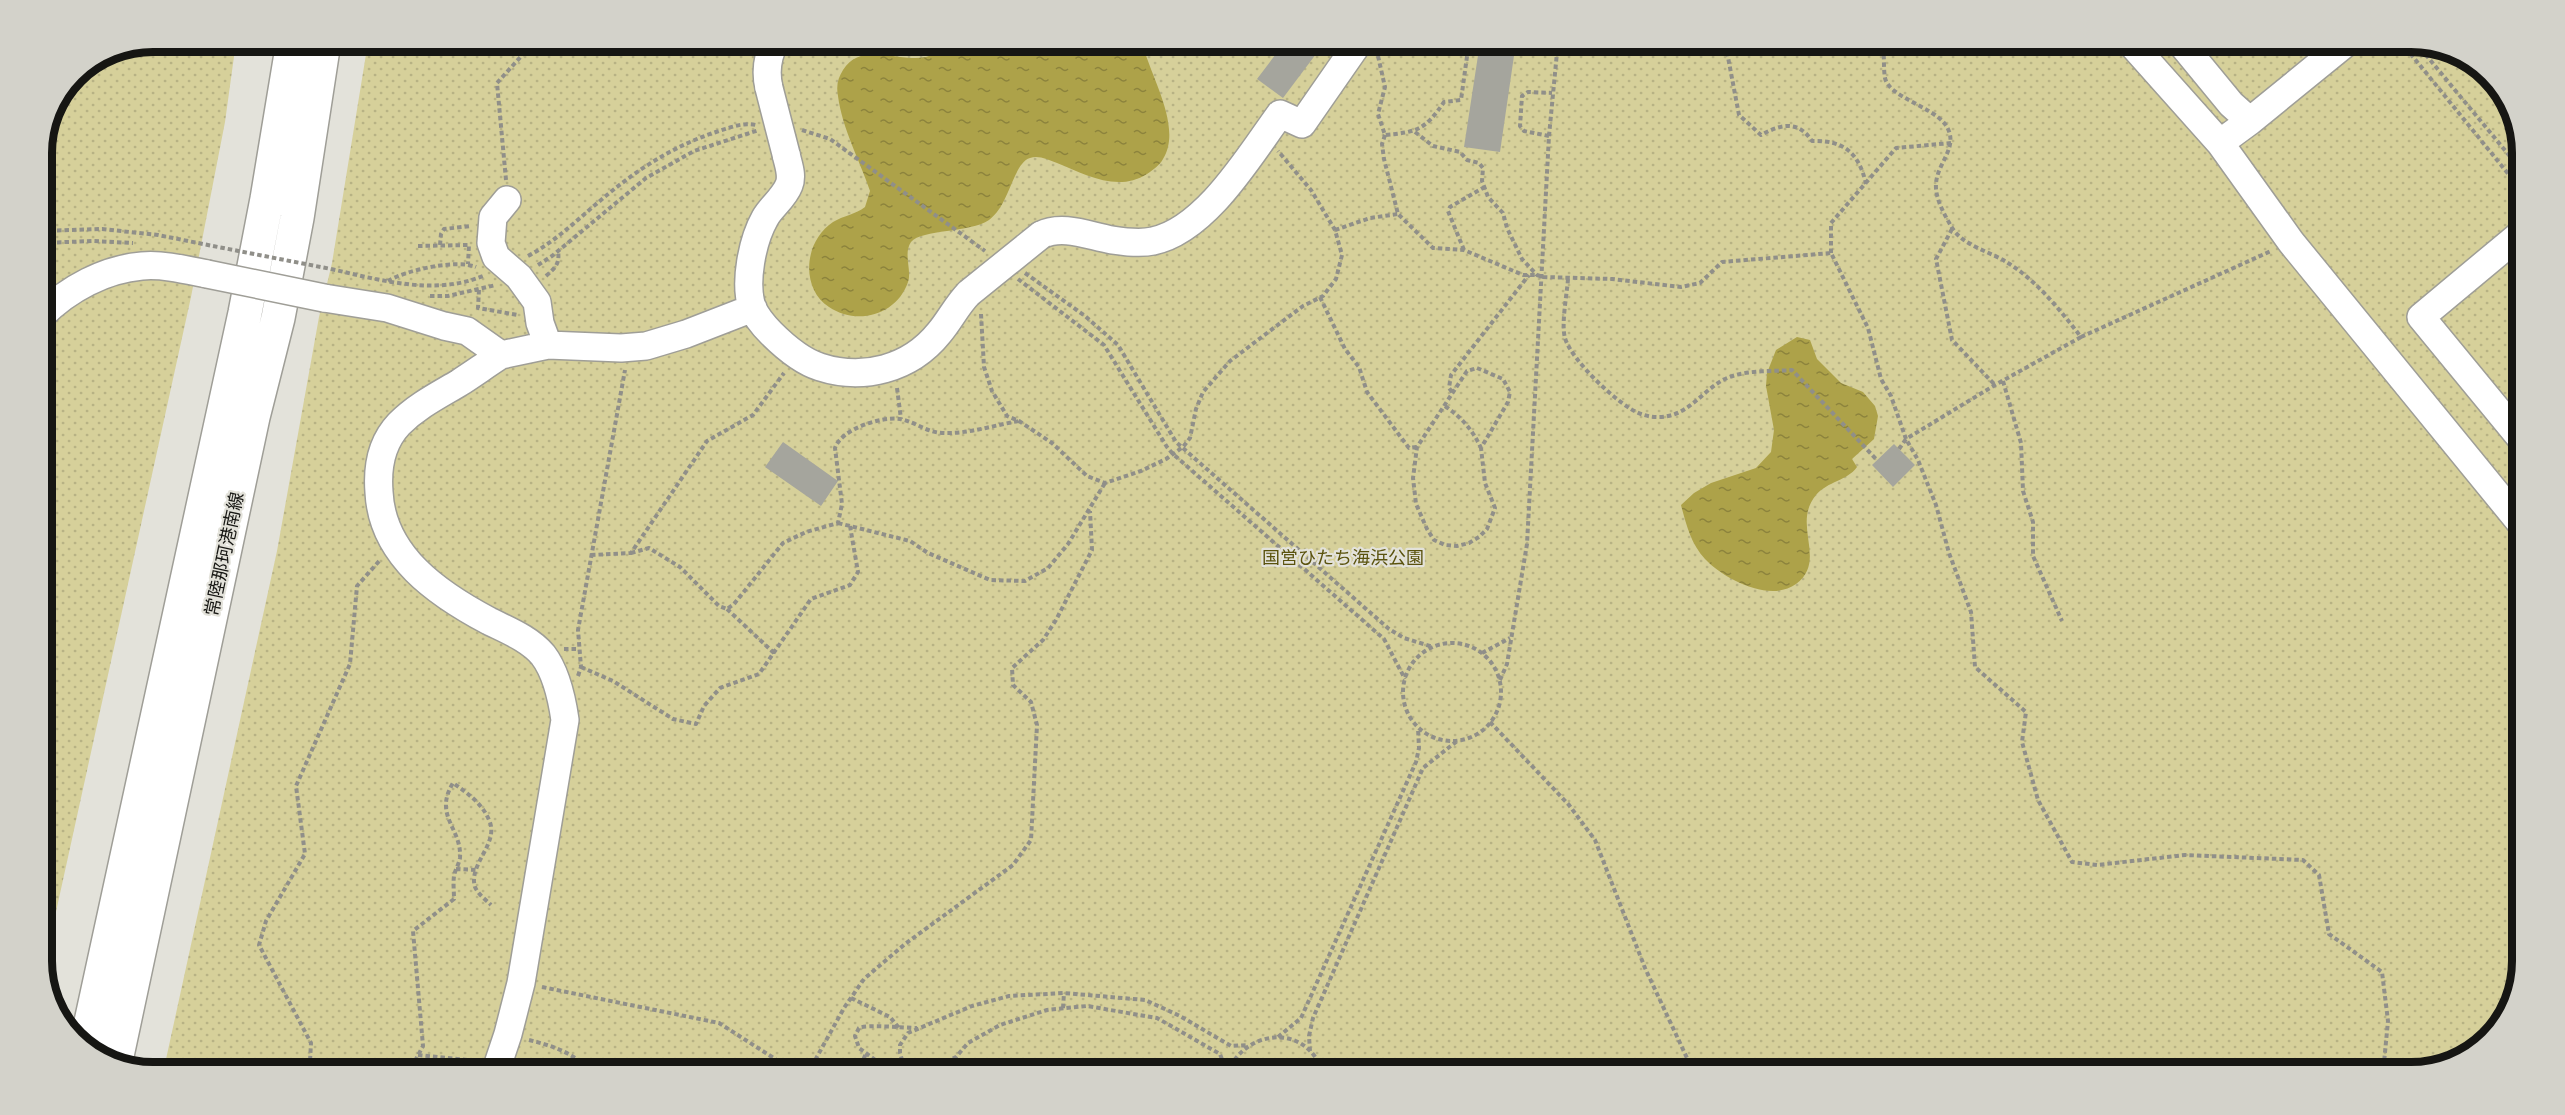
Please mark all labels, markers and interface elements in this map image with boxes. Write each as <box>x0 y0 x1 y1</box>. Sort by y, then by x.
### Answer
street label: 常陸那珂港南線 <box>199 490 249 618</box>
park label: 国営ひたち海浜公園 <box>1262 545 1424 570</box>

